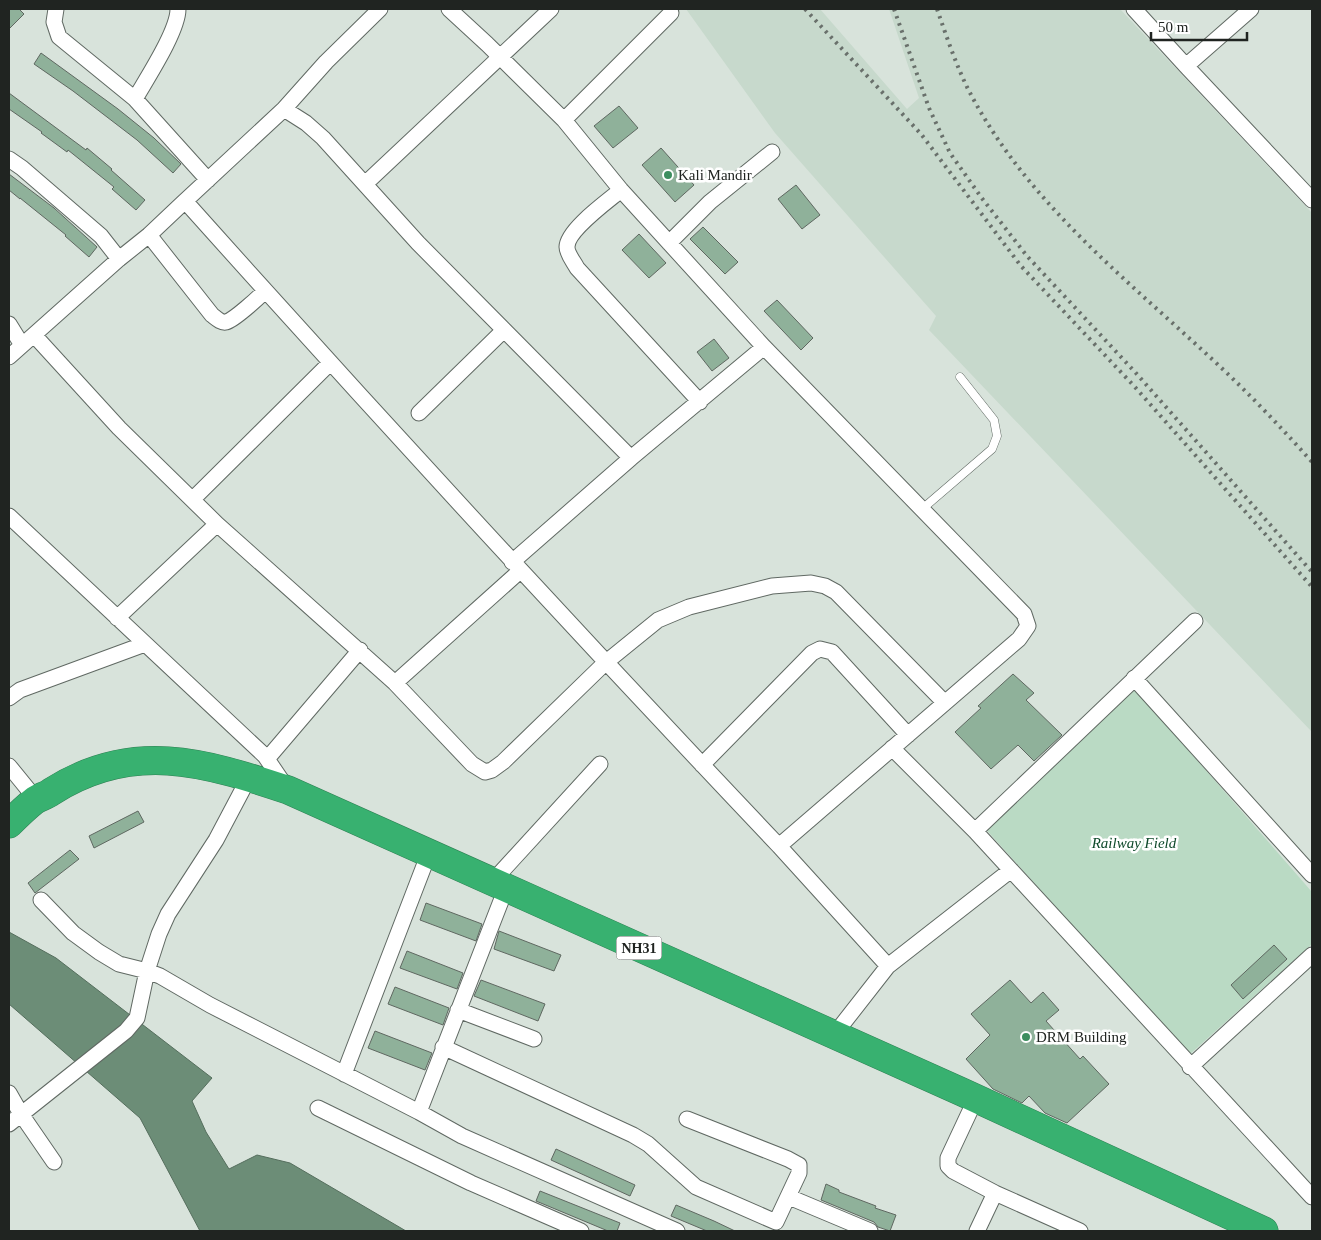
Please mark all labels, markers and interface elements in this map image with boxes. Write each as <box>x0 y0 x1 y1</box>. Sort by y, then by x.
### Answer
scale bar <box>1151 10 1247 42</box>
text: 50 m <box>1158 19 1189 35</box>
place label: Kali Mandir <box>678 167 752 183</box>
marker: Kali Mandir <box>662 169 674 181</box>
park label: Railway Field <box>1091 835 1177 851</box>
road number: NH31 <box>616 936 662 960</box>
place label: DRM Building <box>1036 1029 1127 1045</box>
marker: DRM Building <box>1020 1031 1032 1043</box>

